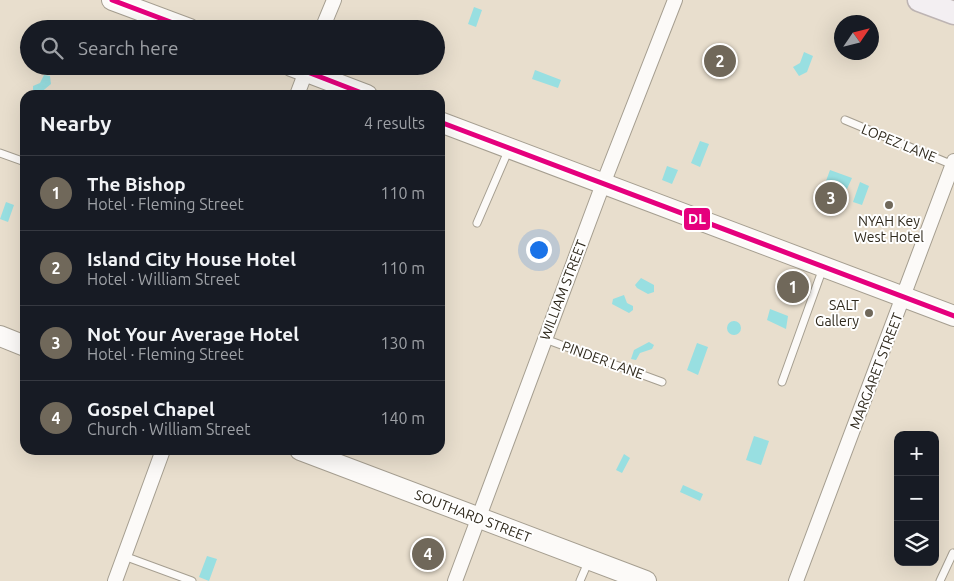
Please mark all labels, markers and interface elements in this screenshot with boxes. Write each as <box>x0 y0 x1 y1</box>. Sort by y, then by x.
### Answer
north arrow <box>834 15 879 60</box>
search box <box>20 20 445 75</box>
icon: search <box>38 34 66 62</box>
text: Search here <box>78 37 178 59</box>
pin: 2 <box>704 42 736 80</box>
text: Nearby <box>40 111 111 135</box>
text: 4 results <box>364 114 425 132</box>
street label: LOPEZ LANE <box>859 121 939 165</box>
text: The Bishop <box>87 173 186 195</box>
pin: 3 <box>815 179 847 217</box>
text: 1 <box>51 184 61 202</box>
text: 110 m <box>380 184 425 202</box>
text: Hotel · Fleming Street <box>87 195 244 213</box>
marker: NYAH Key West Hotel <box>883 199 895 211</box>
line badge: DL <box>683 207 711 231</box>
text: DL <box>688 211 706 227</box>
place label: NYAH Key West Hotel <box>854 213 924 245</box>
your location <box>526 237 552 263</box>
street label: WILLIAM STREET <box>537 237 590 342</box>
text: Island City House Hotel <box>87 248 296 270</box>
text: 2 <box>51 259 61 277</box>
text: 110 m <box>380 259 425 277</box>
pin: 1 <box>777 268 809 306</box>
text: Hotel · William Street <box>87 270 240 288</box>
place label: SALT Gallery <box>815 297 859 329</box>
marker: SALT Gallery <box>863 307 875 319</box>
street label: MARGARET STREET <box>846 310 906 431</box>
text: Not Your Average Hotel <box>87 323 299 345</box>
text: 3 <box>51 334 61 352</box>
text: 130 m <box>380 334 425 352</box>
street label: PINDER LANE <box>560 338 646 382</box>
text: Hotel · Fleming Street <box>87 345 244 363</box>
text: Gospel Chapel <box>87 398 215 420</box>
text: 4 <box>51 409 61 427</box>
text: 140 m <box>380 409 425 427</box>
text: Church · William Street <box>87 420 251 438</box>
map controls <box>894 431 939 566</box>
button: + <box>894 431 939 476</box>
button: − <box>894 476 939 521</box>
street label: SOUTHARD STREET <box>412 486 534 546</box>
button: layers <box>894 521 939 566</box>
pin: 4 <box>412 535 444 573</box>

